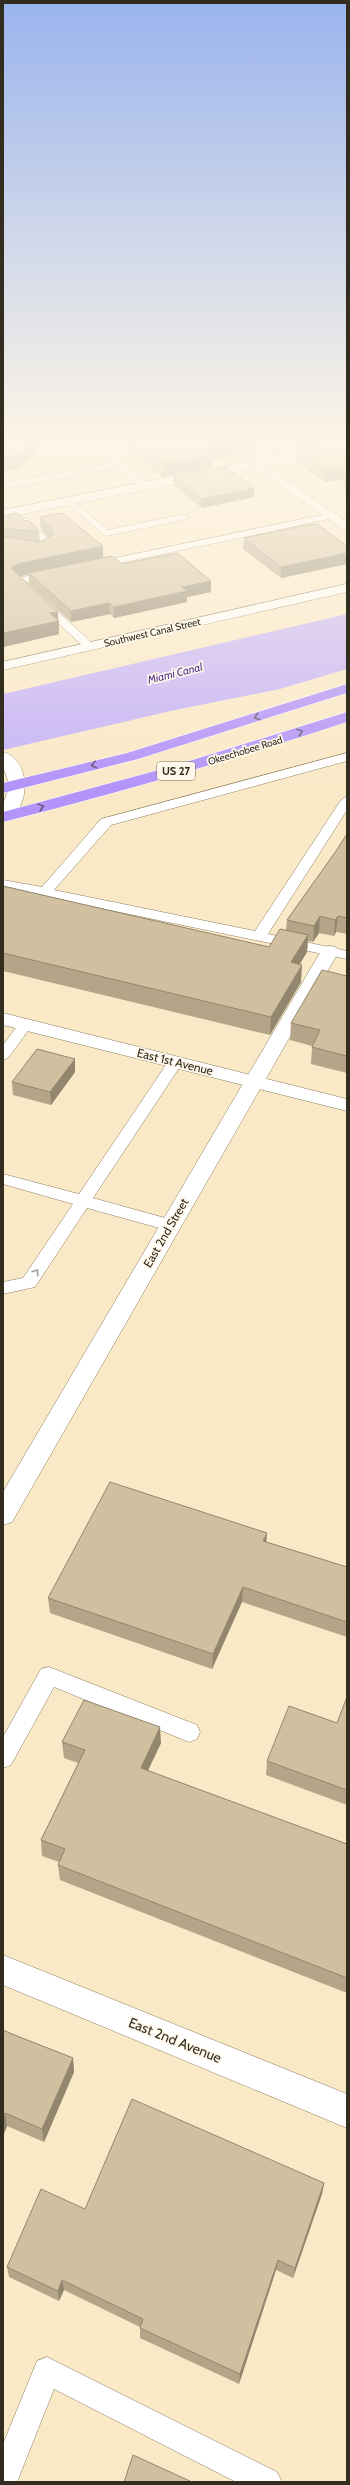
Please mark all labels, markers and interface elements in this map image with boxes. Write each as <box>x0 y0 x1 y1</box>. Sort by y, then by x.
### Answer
street label: Southwest Canal Street <box>102 615 202 650</box>
water label: Miami Canal <box>145 659 204 687</box>
one-way arrow <box>253 712 260 721</box>
one-way arrow <box>296 729 303 737</box>
street label: Okeechobee Road <box>206 733 284 768</box>
one-way arrow <box>90 760 97 769</box>
road number: US 27 <box>157 762 195 780</box>
one-way arrow <box>37 803 44 812</box>
street label: East 1st Avenue <box>136 1045 215 1078</box>
street label: East 2nd Street <box>140 1196 191 1270</box>
one-way arrow <box>31 1269 39 1276</box>
street label: East 2nd Avenue <box>126 2013 224 2067</box>

